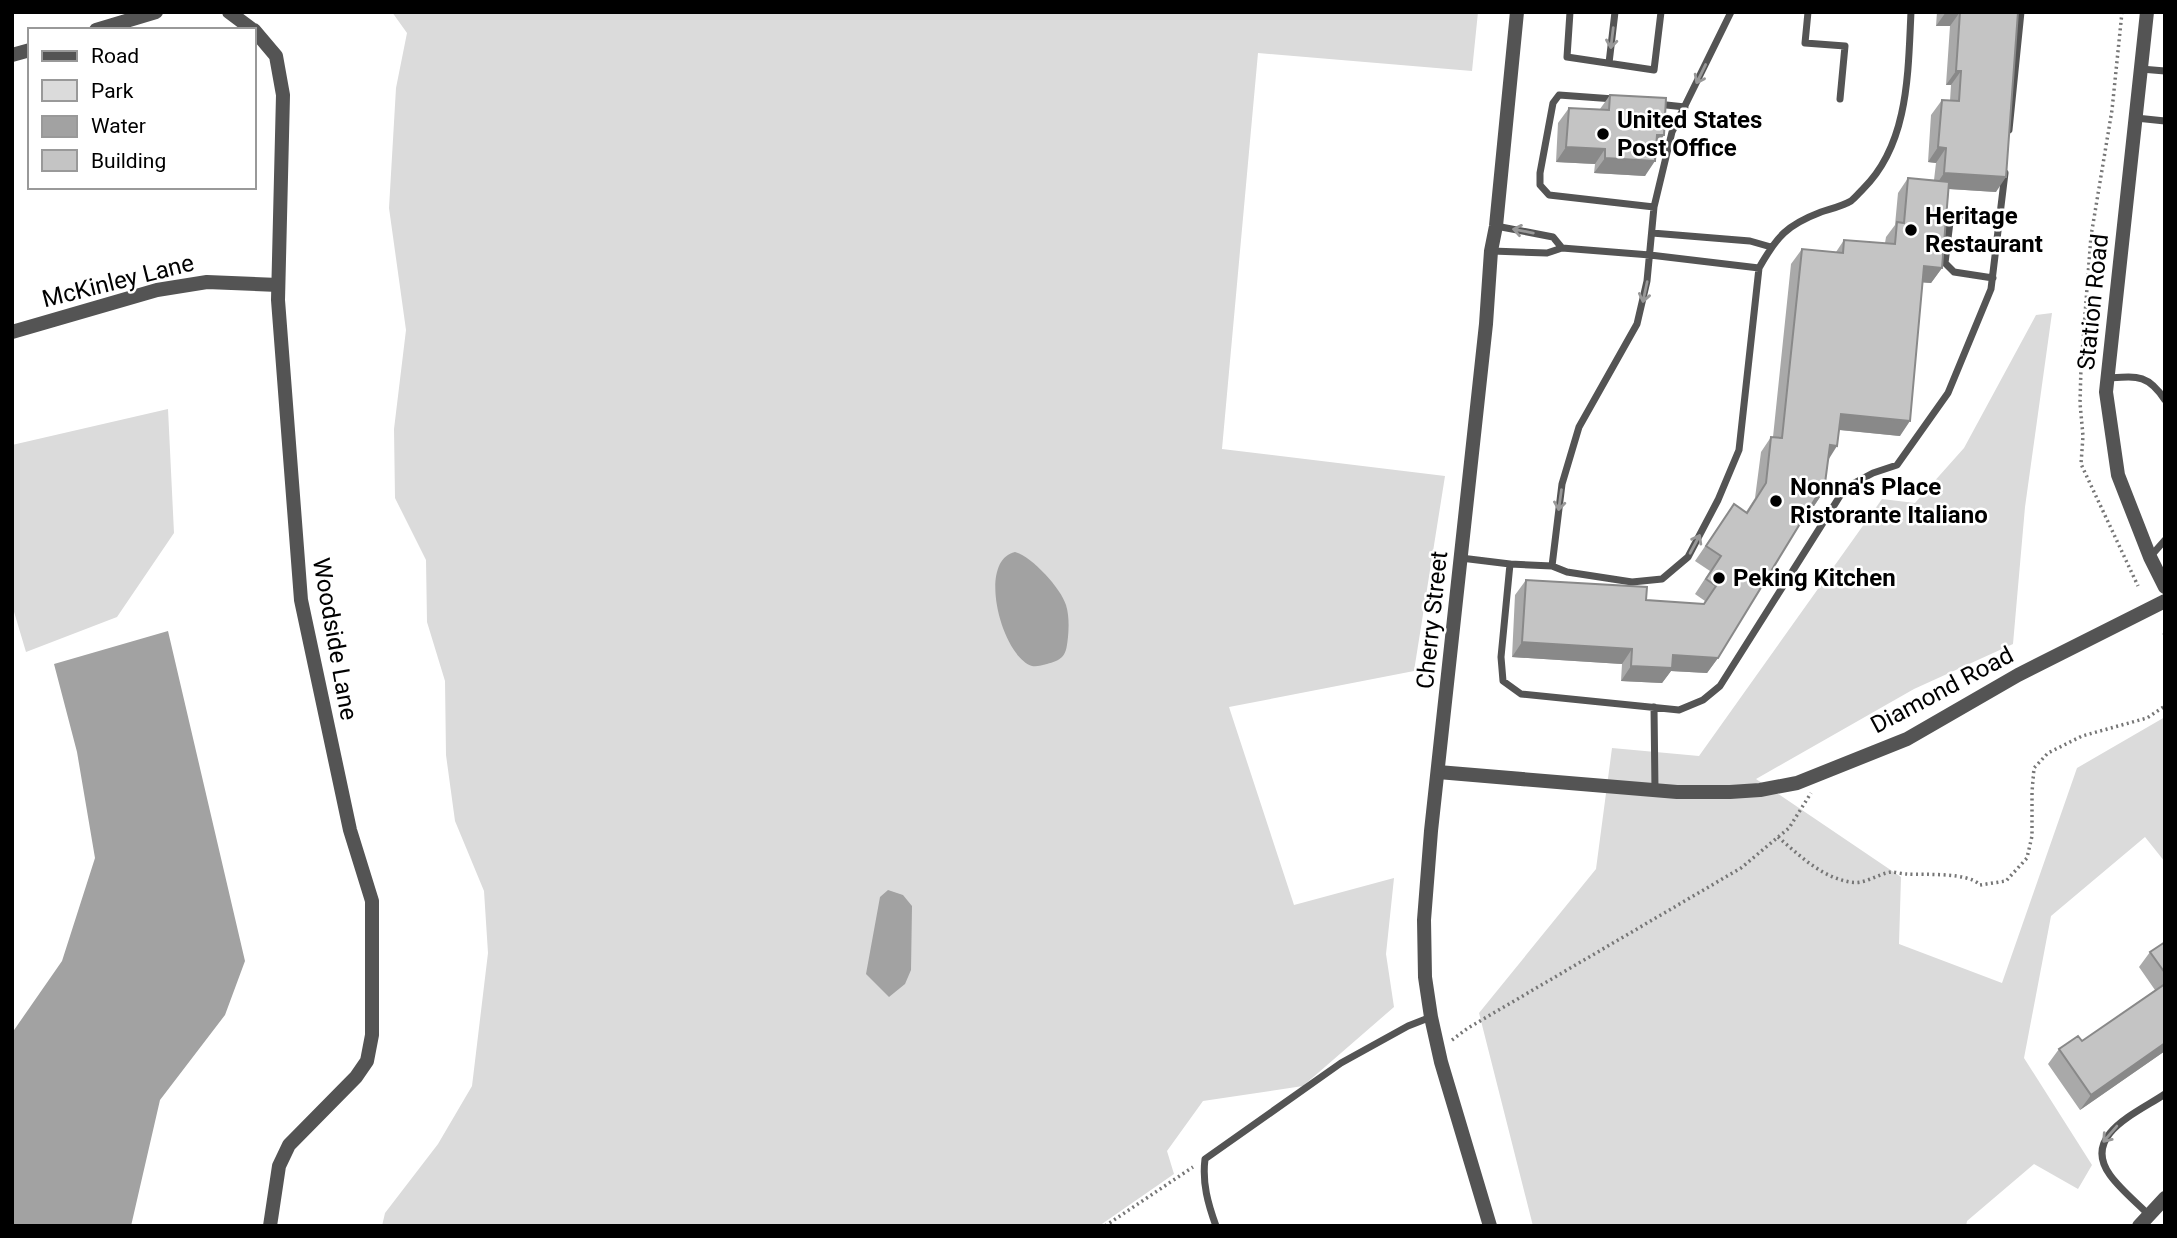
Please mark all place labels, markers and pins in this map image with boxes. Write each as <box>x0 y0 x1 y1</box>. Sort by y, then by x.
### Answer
place label: United States Post Office <box>1617 106 1762 162</box>
marker: United States Post Office <box>1595 126 1611 142</box>
place label: Heritage Restaurant <box>1925 202 2043 258</box>
marker: Heritage Restaurant <box>1903 222 1919 238</box>
place label: Nonna's Place Ristorante Italiano <box>1790 473 1988 529</box>
marker: Nonna's Place Ristorante Italiano <box>1768 493 1784 509</box>
place label: Peking Kitchen <box>1733 564 1896 592</box>
marker: Peking Kitchen <box>1711 570 1727 586</box>

